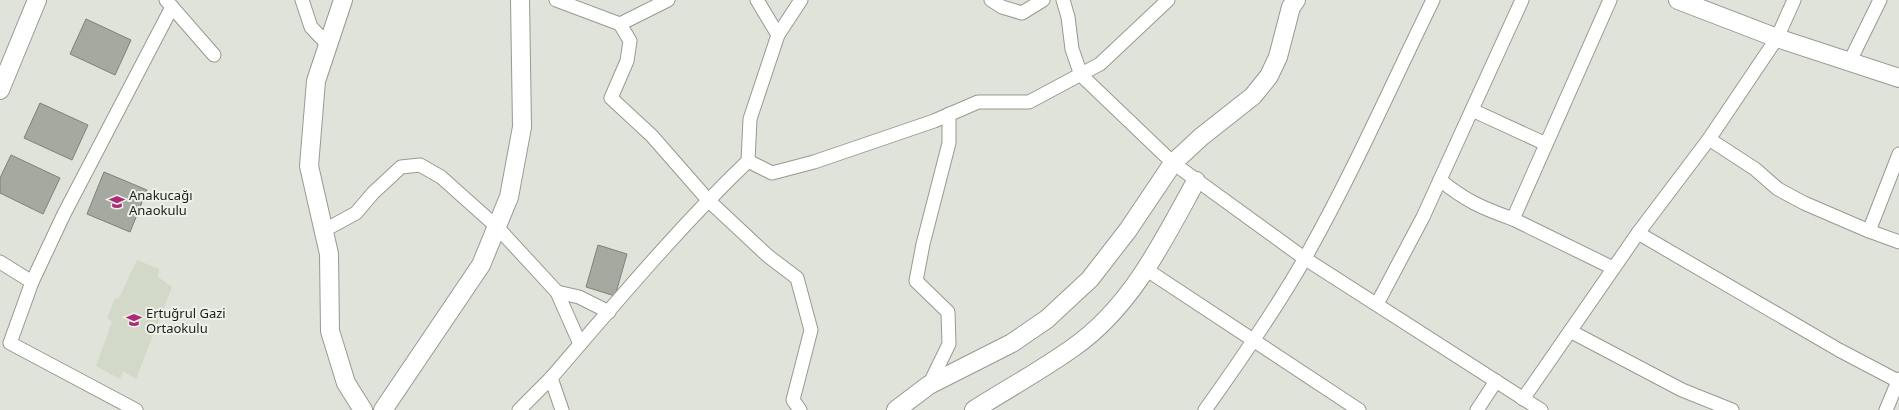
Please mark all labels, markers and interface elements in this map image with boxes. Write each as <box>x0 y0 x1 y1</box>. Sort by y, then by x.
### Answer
place label: Anakucağı Anaokulu <box>129 186 193 219</box>
school or university icon: Anakucağı Anaokulu <box>108 193 126 211</box>
place label: Ertuğrul Gazi Ortaokulu <box>146 304 226 337</box>
school or university icon: Ertuğrul Gazi Ortaokulu <box>125 311 143 329</box>

